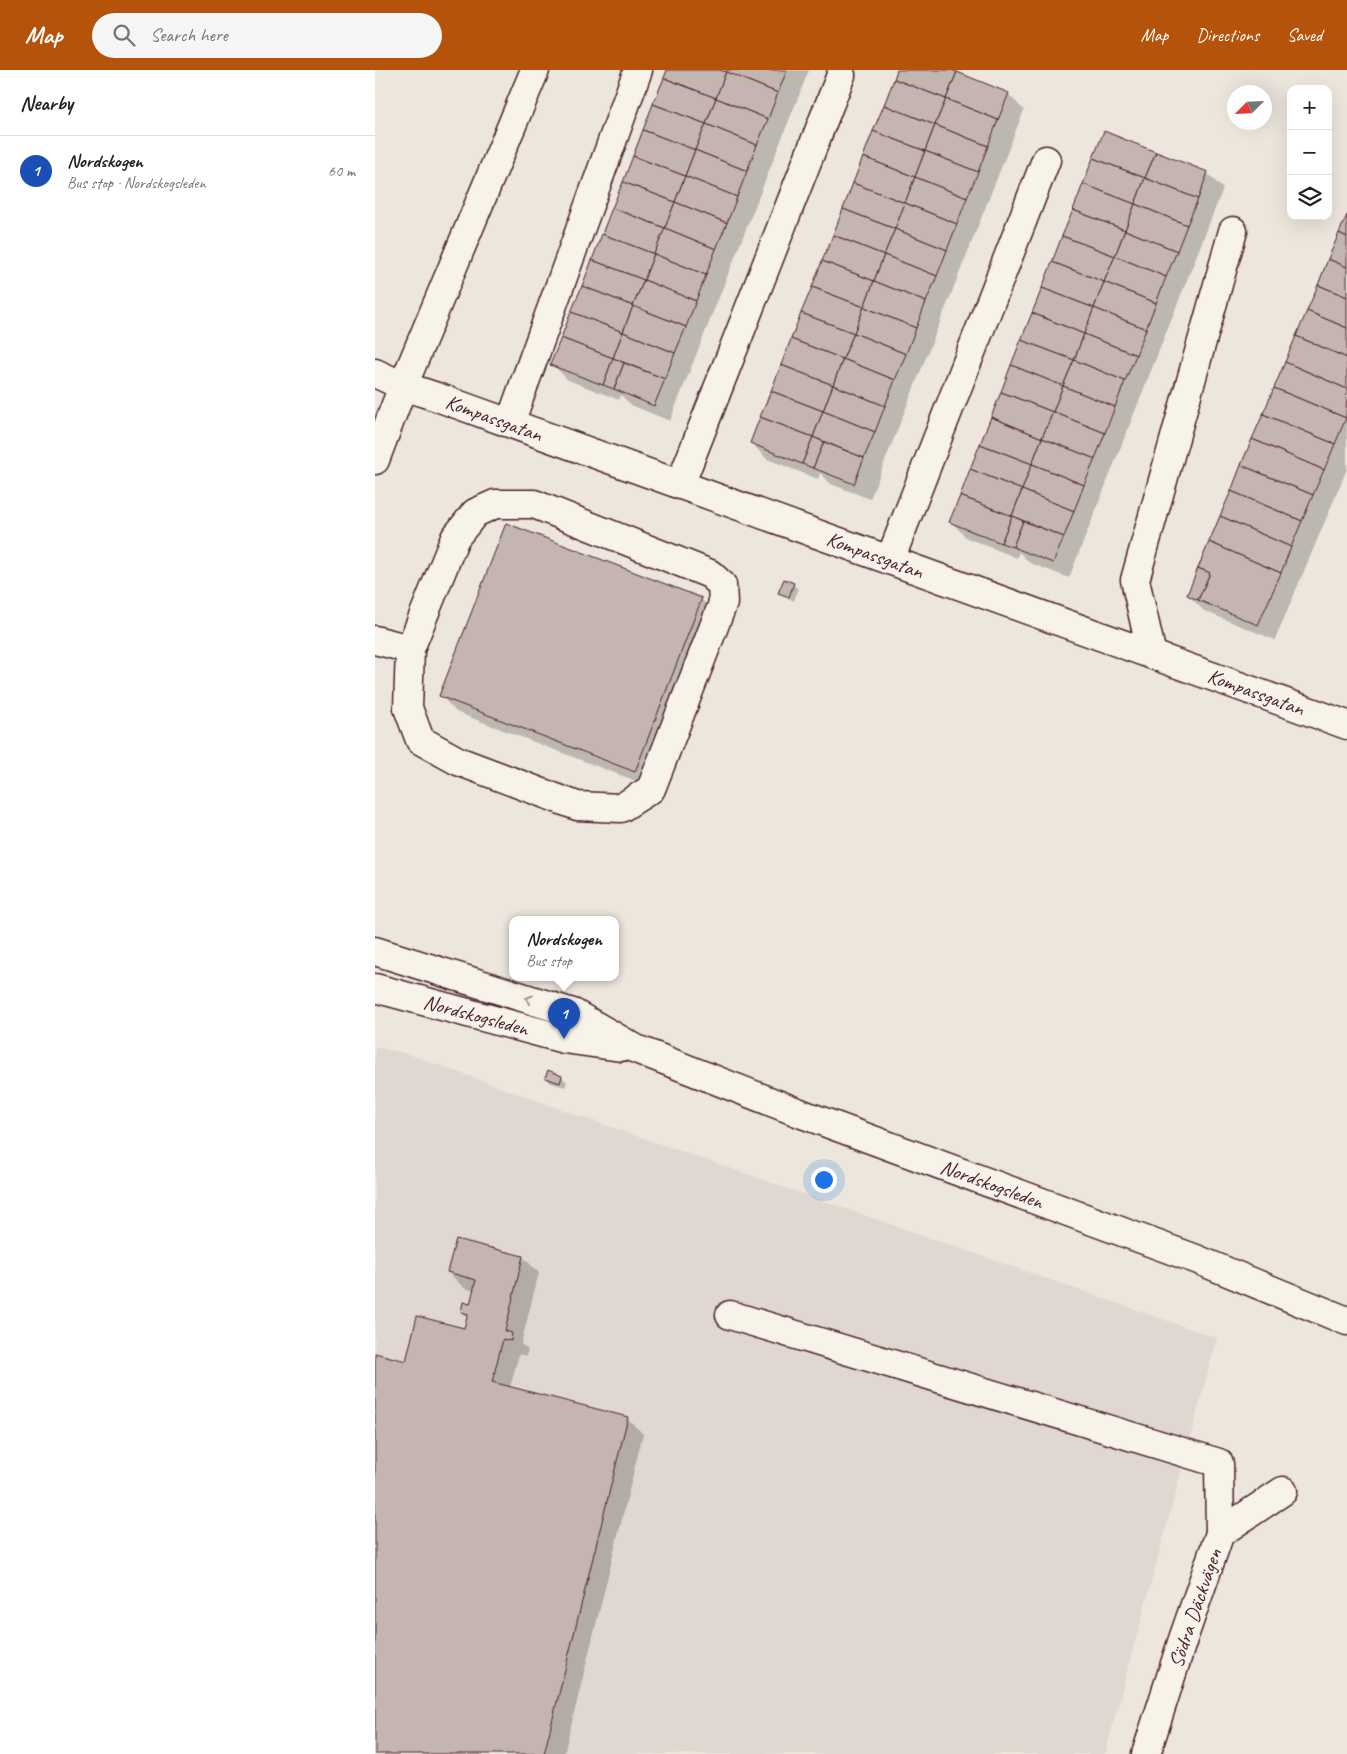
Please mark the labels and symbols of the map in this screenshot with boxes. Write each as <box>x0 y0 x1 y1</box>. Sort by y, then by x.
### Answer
north arrow <box>1227 85 1272 130</box>
street label: Kompassgatan <box>442 389 546 448</box>
street label: Kompassgatan <box>823 526 927 585</box>
street label: Kompassgatan <box>1204 663 1308 722</box>
street label: Nordskogsleden <box>421 989 533 1042</box>
one-way arrow <box>526 995 534 1005</box>
pin: 1 <box>548 998 580 1039</box>
street label: Nordskogsleden <box>937 1153 1048 1215</box>
your location <box>811 1167 837 1193</box>
street label: Södra Däckvägen <box>1163 1545 1228 1671</box>

